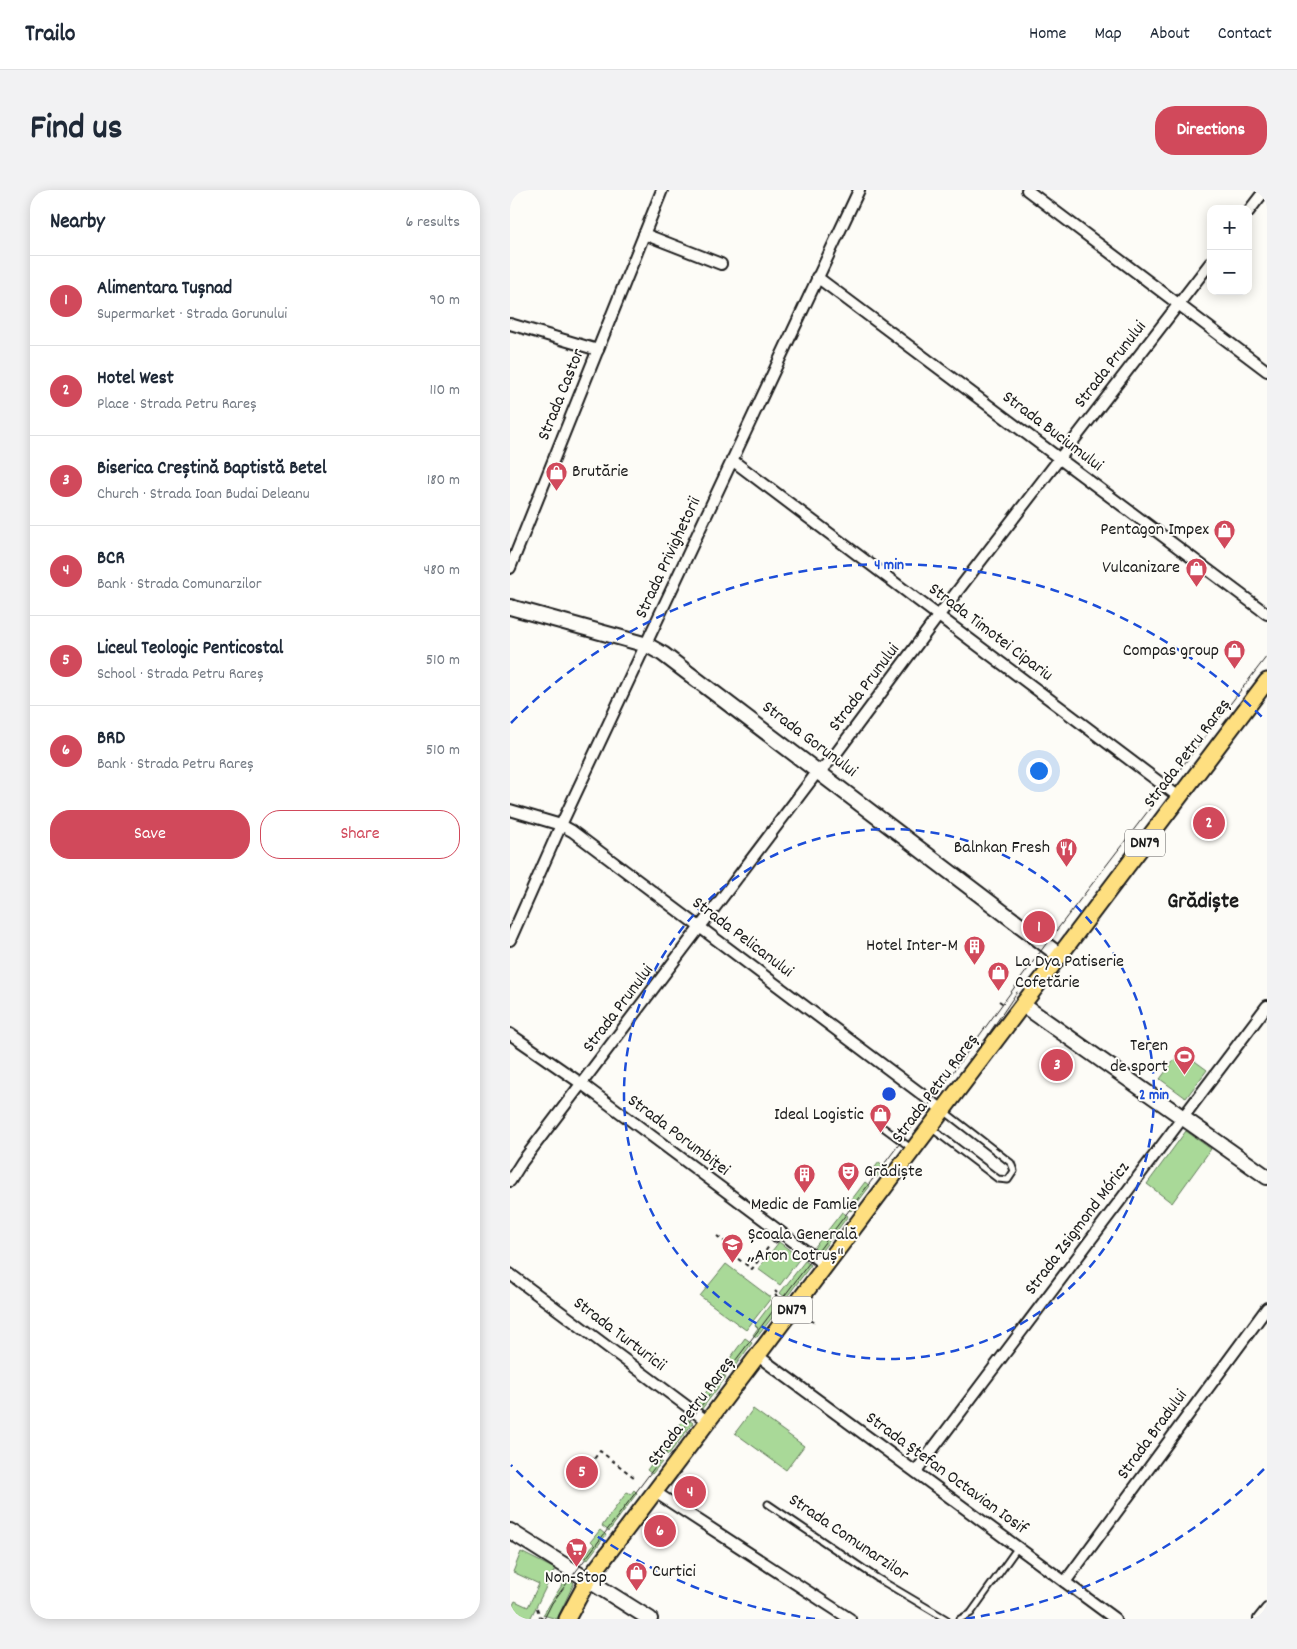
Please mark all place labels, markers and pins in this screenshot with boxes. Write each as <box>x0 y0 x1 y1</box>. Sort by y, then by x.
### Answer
shop icon: Brutărie <box>544 460 568 491</box>
place label: Brutărie <box>572 460 629 485</box>
place label: Pentagon Impex <box>1100 518 1209 543</box>
shop icon: Pentagon Impex <box>1213 518 1237 549</box>
place label: Vulcanizare <box>1102 556 1180 581</box>
shop icon: Vulcanizare <box>1184 556 1208 587</box>
place label: Compas group <box>1123 639 1219 664</box>
shop icon: Compas group <box>1223 639 1247 670</box>
pin: 2 <box>1193 804 1225 842</box>
place label: Balnkan Fresh <box>954 836 1050 861</box>
restaurant icon: Balnkan Fresh <box>1054 836 1078 867</box>
pin: 1 <box>1023 908 1055 946</box>
place label: Hotel Inter-M <box>866 934 958 959</box>
building icon: Hotel Inter-M <box>962 934 986 965</box>
place label: La Dya Patiserie Cofetărie <box>1015 950 1124 996</box>
shop icon: La Dya Patiserie Cofetărie <box>987 960 1011 991</box>
place label: Teren de sport <box>1110 1034 1168 1080</box>
sports icon: Teren de sport <box>1172 1044 1196 1075</box>
pin: 3 <box>1041 1046 1073 1084</box>
centre of rings <box>880 1085 898 1103</box>
place label: Ideal Logistic <box>774 1103 864 1128</box>
shop icon: Ideal Logistic <box>868 1103 892 1134</box>
theatre icon: Grădiște <box>836 1160 860 1191</box>
place label: Grădiște <box>864 1160 923 1185</box>
building icon: Medic de Famlie <box>792 1163 816 1194</box>
place label: Medic de Famlie <box>751 1193 857 1218</box>
place label: Școala Generală ,,Aron Cotruș" <box>747 1223 858 1269</box>
school or university icon: Școala Generală ,,Aron Cotruș" <box>720 1233 744 1264</box>
pin: 5 <box>566 1453 598 1491</box>
pin: 4 <box>674 1473 706 1511</box>
pin: 6 <box>644 1512 676 1550</box>
supermarket icon: Non-Stop <box>564 1536 588 1567</box>
shop icon: Curtici <box>624 1560 648 1591</box>
place label: Curtici <box>652 1560 696 1585</box>
place label: Non-Stop <box>545 1566 607 1591</box>

